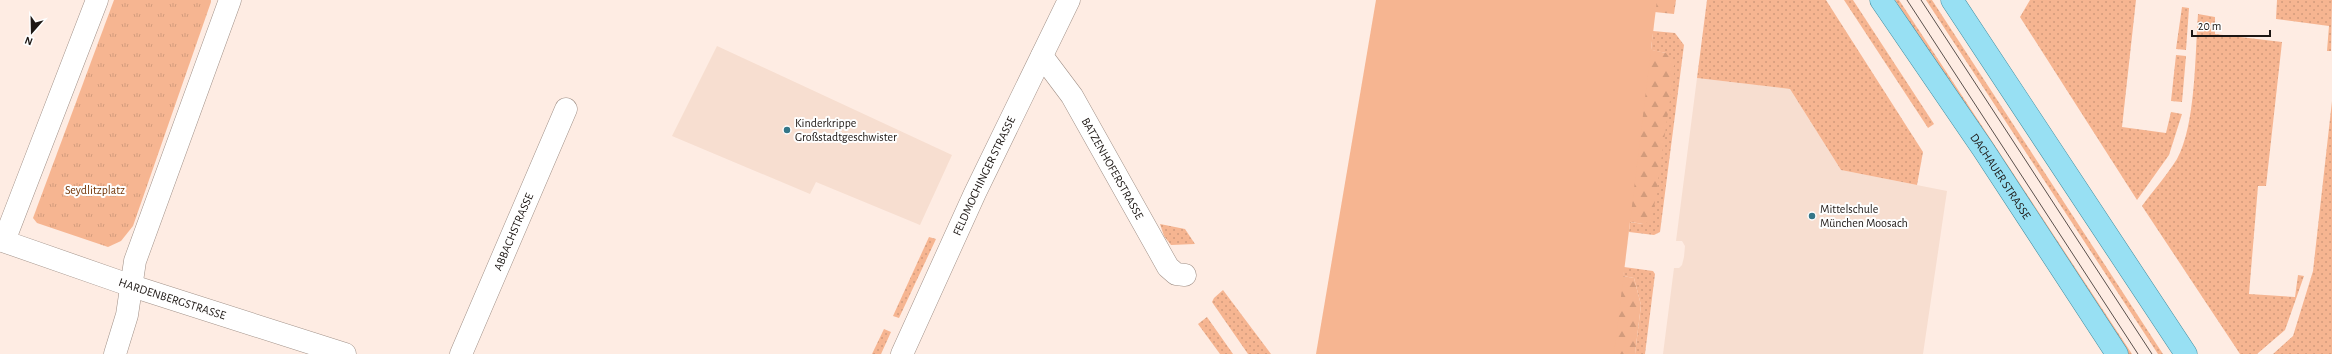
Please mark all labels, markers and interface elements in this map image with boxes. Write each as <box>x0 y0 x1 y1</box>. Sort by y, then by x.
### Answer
north arrow <box>12 12 52 52</box>
scale bar <box>2192 12 2270 38</box>
text: 20 m <box>2198 20 2221 32</box>
text: N <box>23 34 34 47</box>
street label: FELDMOCHINGER STRASSE <box>951 114 1017 237</box>
street label: BATZENHOFERSTRASSE <box>1079 116 1146 221</box>
place label: Kinderkrippe Großstadtgeschwister <box>795 117 897 143</box>
marker: Kinderkrippe Großstadtgeschwister <box>782 125 792 135</box>
street label: DACHAUER STRASSE <box>1968 131 2033 221</box>
park label: Seydlitzplatz <box>65 184 125 197</box>
street label: ABBACHSTRASSE <box>491 191 535 272</box>
place label: Mittelschule München Moosach <box>1820 203 1908 229</box>
marker: Mittelschule München Moosach <box>1807 211 1817 221</box>
street label: HARDENBERGSTRASSE <box>117 276 227 322</box>

